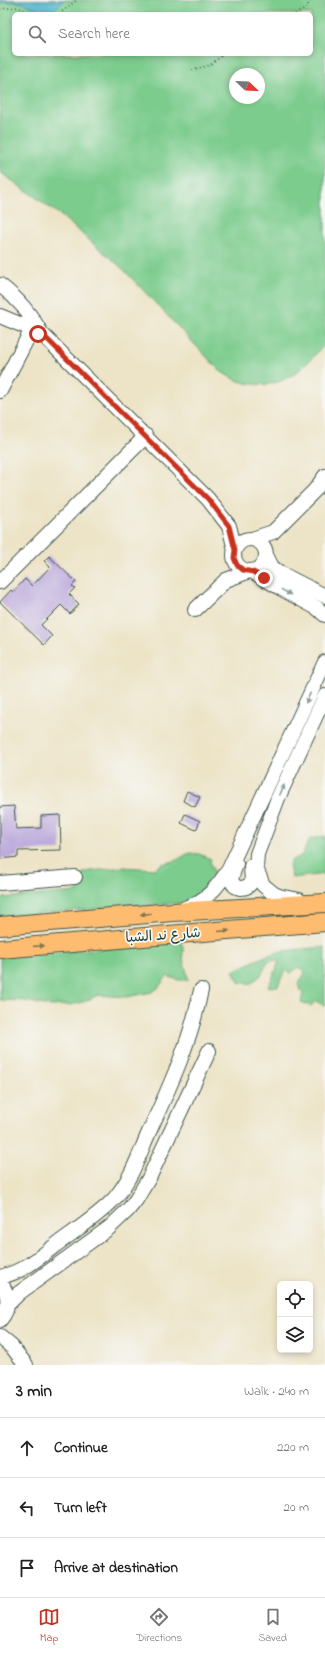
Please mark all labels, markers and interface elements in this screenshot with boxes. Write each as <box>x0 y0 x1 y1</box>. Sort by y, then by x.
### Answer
search box <box>12 12 313 56</box>
icon: search <box>26 23 48 45</box>
text: Search here <box>58 23 130 45</box>
north arrow <box>229 68 265 104</box>
route start <box>29 325 47 343</box>
route end <box>255 569 273 587</box>
one-way arrow <box>280 588 292 595</box>
one-way arrow <box>305 693 311 704</box>
one-way arrow <box>279 784 285 796</box>
one-way arrow <box>140 911 152 918</box>
street label: شارع ند الشبا <box>125 923 201 949</box>
one-way arrow <box>218 928 230 934</box>
one-way arrow <box>33 942 45 949</box>
map controls <box>277 1281 313 1353</box>
button: locate <box>277 1281 313 1317</box>
button: layers <box>277 1317 313 1353</box>
text: 3 min <box>16 1379 52 1404</box>
text: Walk · 240 m <box>244 1382 309 1401</box>
icon: ahead <box>16 1437 38 1459</box>
text: Continue <box>54 1437 108 1459</box>
text: 220 m <box>277 1438 309 1457</box>
icon: left <box>16 1497 38 1519</box>
text: Turn left <box>54 1497 107 1519</box>
text: 20 m <box>284 1498 309 1517</box>
icon: arrive <box>16 1557 38 1579</box>
text: Arrive at destination <box>54 1557 178 1579</box>
tab: Map <box>38 1606 60 1646</box>
tab: Directions <box>136 1606 182 1646</box>
tab: Saved <box>258 1606 287 1646</box>

